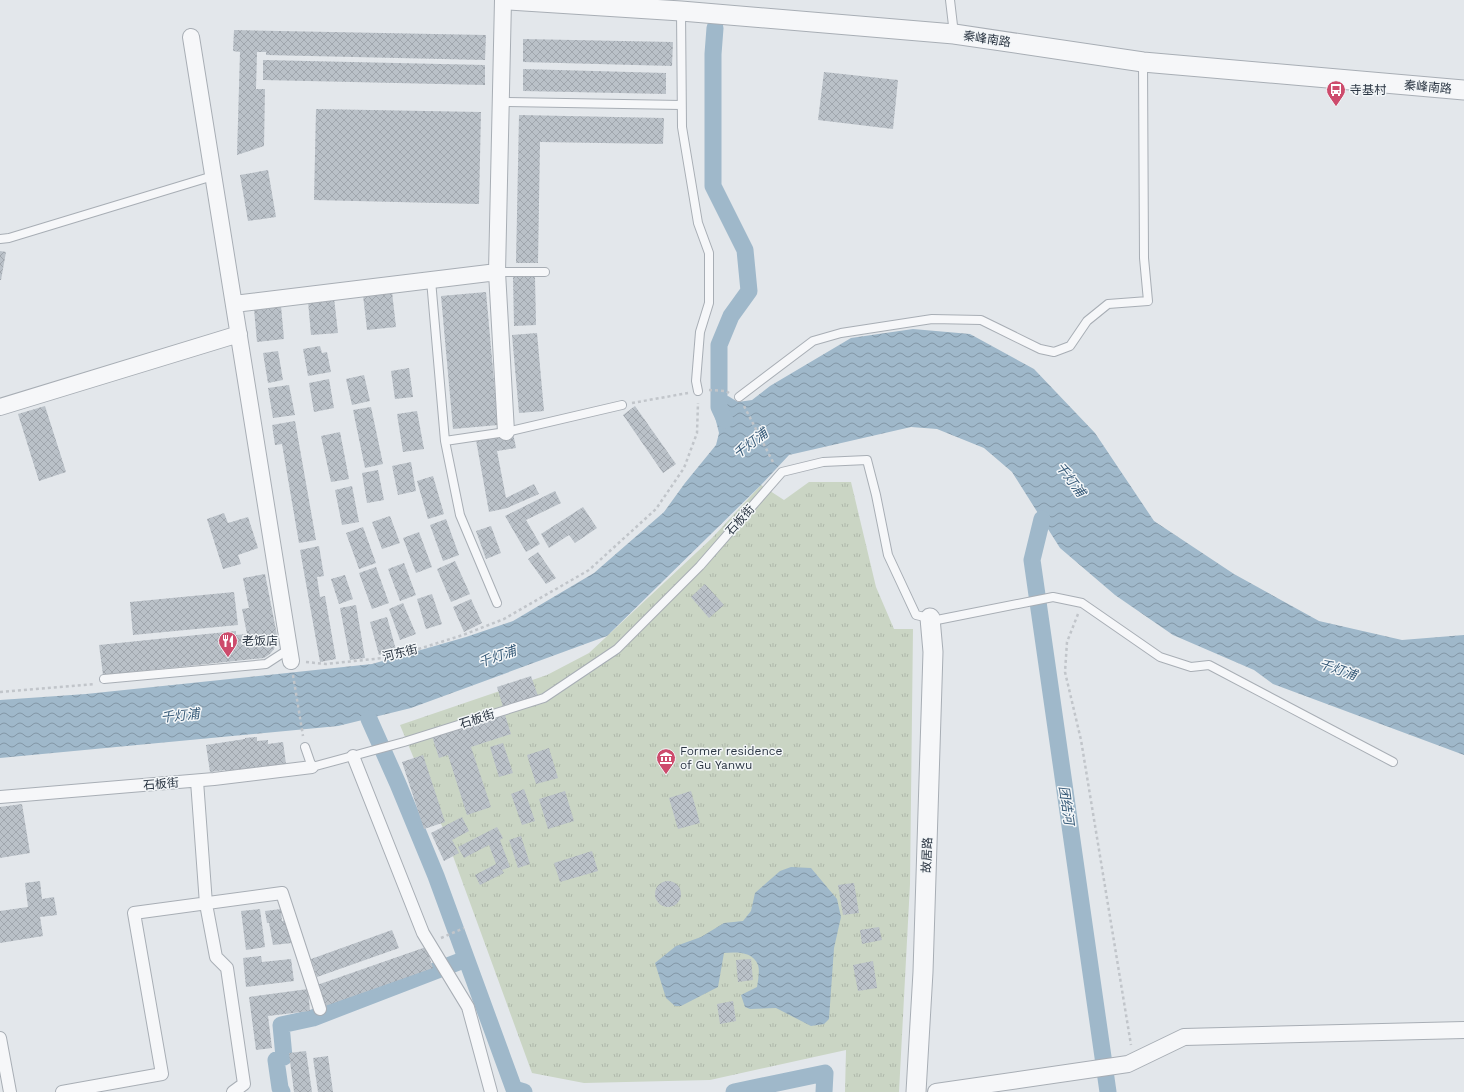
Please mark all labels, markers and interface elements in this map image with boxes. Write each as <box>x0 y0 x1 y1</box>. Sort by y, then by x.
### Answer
street label: 秦峰南路 <box>962 29 1012 49</box>
street label: 秦峰南路 <box>1403 78 1453 96</box>
bus stop icon: 寺基村 <box>1325 79 1347 107</box>
place label: 寺基村 <box>1350 83 1387 97</box>
water label: 千灯浦 <box>730 424 772 461</box>
water label: 千灯浦 <box>1053 459 1090 501</box>
street label: 石板街 <box>723 502 757 538</box>
restaurant icon: 老饭店 <box>217 630 239 658</box>
place label: 老饭店 <box>242 634 278 648</box>
street label: 河东街 <box>381 642 419 664</box>
water label: 千灯浦 <box>476 642 520 670</box>
water label: 千灯浦 <box>1317 656 1361 684</box>
water label: 千灯浦 <box>160 706 202 725</box>
street label: 石板街 <box>458 707 496 731</box>
place label: Former residence of Gu Yanwu <box>680 744 783 772</box>
museum icon: Former residence of Gu Yanwu <box>655 747 677 775</box>
street label: 石板街 <box>142 775 180 793</box>
water label: 团结河 <box>1056 785 1077 828</box>
street label: 故居路 <box>919 837 935 873</box>

